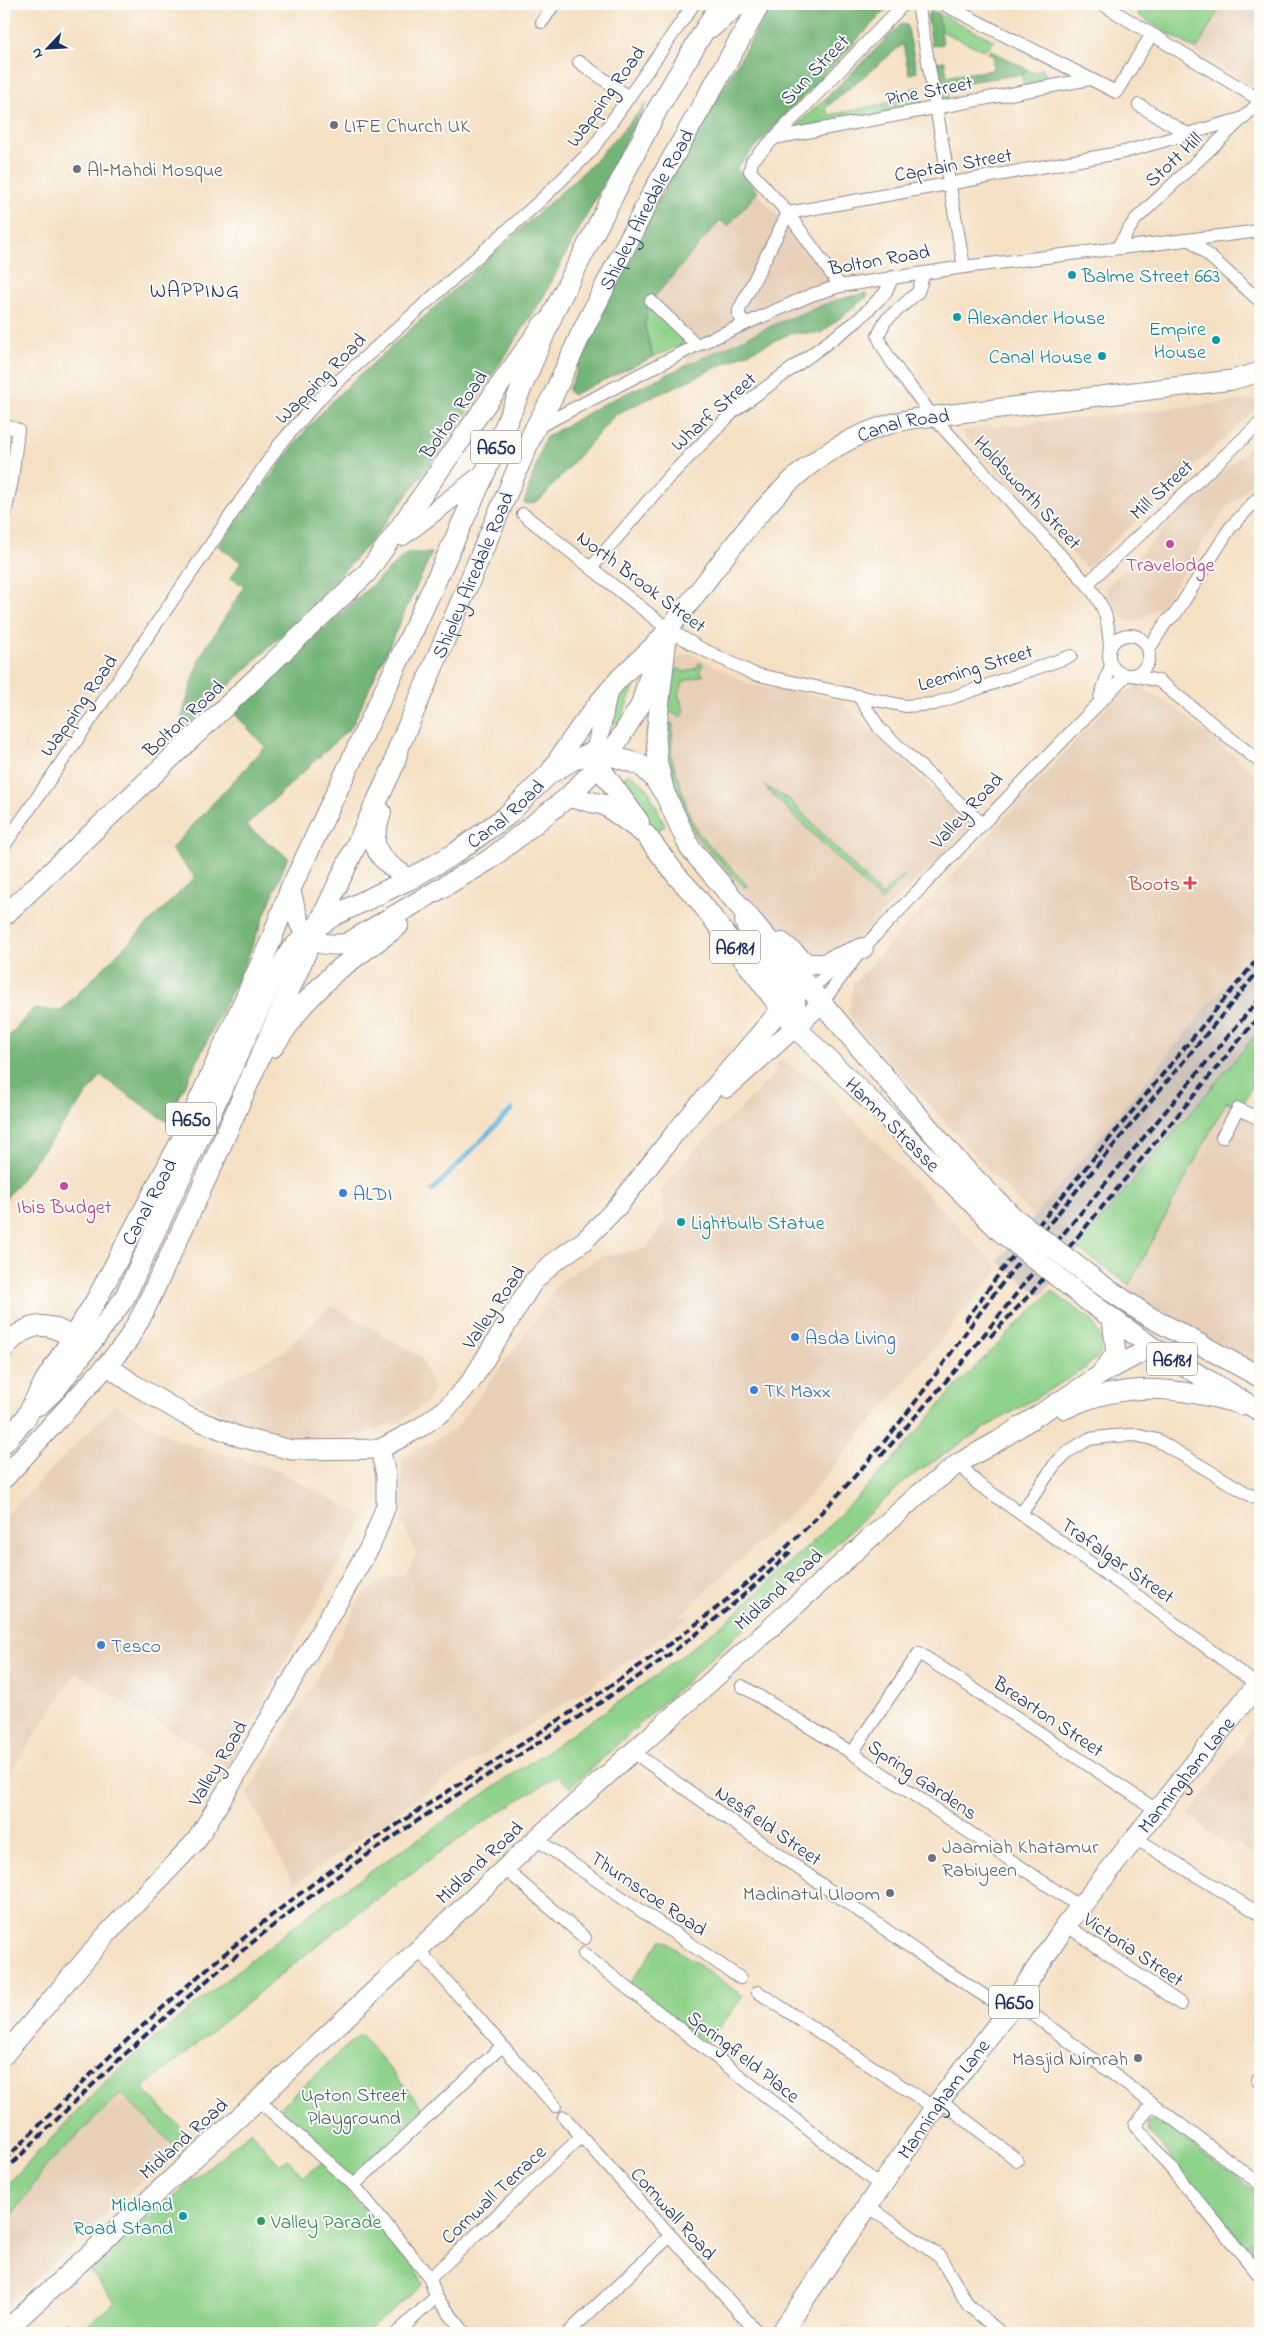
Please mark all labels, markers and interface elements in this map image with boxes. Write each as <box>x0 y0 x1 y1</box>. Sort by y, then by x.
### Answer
north arrow <box>22 22 72 72</box>
street label: Sun Street <box>774 28 858 113</box>
street label: Wapping Road <box>560 41 655 155</box>
text: N <box>26 44 49 62</box>
street label: Pine Street <box>883 70 976 115</box>
place label: LIFE Church UK <box>344 113 470 142</box>
marker: LIFE Church UK <box>328 119 340 131</box>
street label: Shipley Airedale Road <box>593 125 703 296</box>
street label: Stott Hill <box>1139 126 1210 195</box>
street label: Captain Street <box>892 142 1015 191</box>
place label: Al‐Mahdi Mosque <box>87 157 223 186</box>
marker: Al‐Mahdi Mosque <box>71 163 83 175</box>
street label: Bolton Road <box>826 238 932 285</box>
place label: Balme Street 663 <box>1081 263 1220 292</box>
marker: Balme Street 663 <box>1066 269 1078 281</box>
district label: WAPPING <box>150 277 240 307</box>
place label: Alexander House <box>967 305 1105 334</box>
marker: Alexander House <box>951 311 963 323</box>
place label: Empire House <box>1149 316 1206 368</box>
street label: Wapping Road <box>269 327 375 433</box>
marker: Empire House <box>1210 334 1222 346</box>
place label: Canal House <box>989 344 1092 373</box>
marker: Canal House <box>1096 350 1108 362</box>
street label: Bolton Road <box>413 365 496 466</box>
street label: Wharf Street <box>665 366 764 459</box>
street label: Canal Road <box>853 402 951 451</box>
street label: Holdsworth Street <box>965 430 1087 558</box>
road number: A650 <box>471 431 521 464</box>
street label: Mill Street <box>1124 453 1201 528</box>
street label: Shipley Airedale Road <box>426 488 523 664</box>
street label: North Brook Street <box>570 525 711 641</box>
marker: Travelodge <box>1164 538 1176 550</box>
place label: Travelodge <box>1126 552 1214 582</box>
street label: Leeming Street <box>915 638 1037 702</box>
street label: Wapping Road <box>34 649 127 764</box>
street label: Bolton Road <box>137 674 232 766</box>
street label: Valley Road <box>924 767 1011 857</box>
street label: Canal Road <box>462 774 552 857</box>
place label: Boots <box>1128 871 1180 900</box>
marker: Boots <box>1184 877 1196 889</box>
road number: A6181 <box>710 930 760 964</box>
street label: Hamm Strasse <box>837 1072 945 1180</box>
road number: A650 <box>166 1102 216 1136</box>
street label: Canal Road <box>116 1154 186 1251</box>
marker: Ibis Budget <box>58 1180 70 1192</box>
place label: ALDI <box>353 1181 392 1210</box>
marker: ALDI <box>337 1187 349 1199</box>
place label: Ibis Budget <box>17 1194 112 1224</box>
place label: Lightbulb Statue <box>691 1210 825 1240</box>
marker: Lightbulb Statue <box>675 1216 687 1228</box>
street label: Valley Road <box>456 1261 534 1357</box>
place label: Asda Living <box>805 1325 896 1355</box>
marker: Asda Living <box>789 1331 801 1343</box>
road number: A6181 <box>1147 1342 1197 1376</box>
place label: TK Maxx <box>764 1378 831 1407</box>
marker: TK Maxx <box>748 1384 760 1396</box>
street label: Trafalgar Street <box>1053 1512 1180 1613</box>
street label: Midland Road <box>729 1543 831 1639</box>
place label: Tesco <box>111 1633 161 1662</box>
marker: Tesco <box>95 1639 107 1651</box>
street label: Brearton Street <box>986 1670 1109 1766</box>
street label: Manningham Lane <box>1132 1711 1243 1841</box>
street label: Valley Road <box>182 1716 256 1814</box>
street label: Spring Gardens <box>860 1733 982 1829</box>
street label: Nesfield Street <box>708 1779 827 1875</box>
street label: Midland Road <box>430 1815 531 1912</box>
place label: Jaamiah Khatamur Rabiyeen <box>942 1834 1099 1886</box>
street label: Thurnscoe Road <box>583 1845 712 1945</box>
marker: Jaamiah Khatamur Rabiyeen <box>926 1852 938 1864</box>
place label: Madinatul Uloom <box>743 1881 880 1910</box>
marker: Madinatul Uloom <box>884 1887 896 1899</box>
street label: Victoria Street <box>1076 1906 1189 1996</box>
road number: A650 <box>989 1985 1039 2018</box>
street label: Springfield Place <box>679 2005 805 2112</box>
street label: Manningham Lane <box>892 2034 998 2166</box>
place label: Masjid Nimrah <box>1012 2046 1128 2075</box>
marker: Masjid Nimrah <box>1132 2052 1144 2064</box>
park label: Upton Street Playground <box>301 2082 407 2135</box>
street label: Midland Road <box>134 2092 236 2188</box>
street label: Cornwall Terrace <box>436 2139 554 2252</box>
street label: Cornwall Road <box>622 2162 722 2268</box>
place label: Midland Road Stand <box>73 2192 173 2244</box>
place label: Valley Parade <box>270 2209 381 2238</box>
marker: Midland Road Stand <box>177 2210 189 2222</box>
marker: Valley Parade <box>255 2215 267 2227</box>

